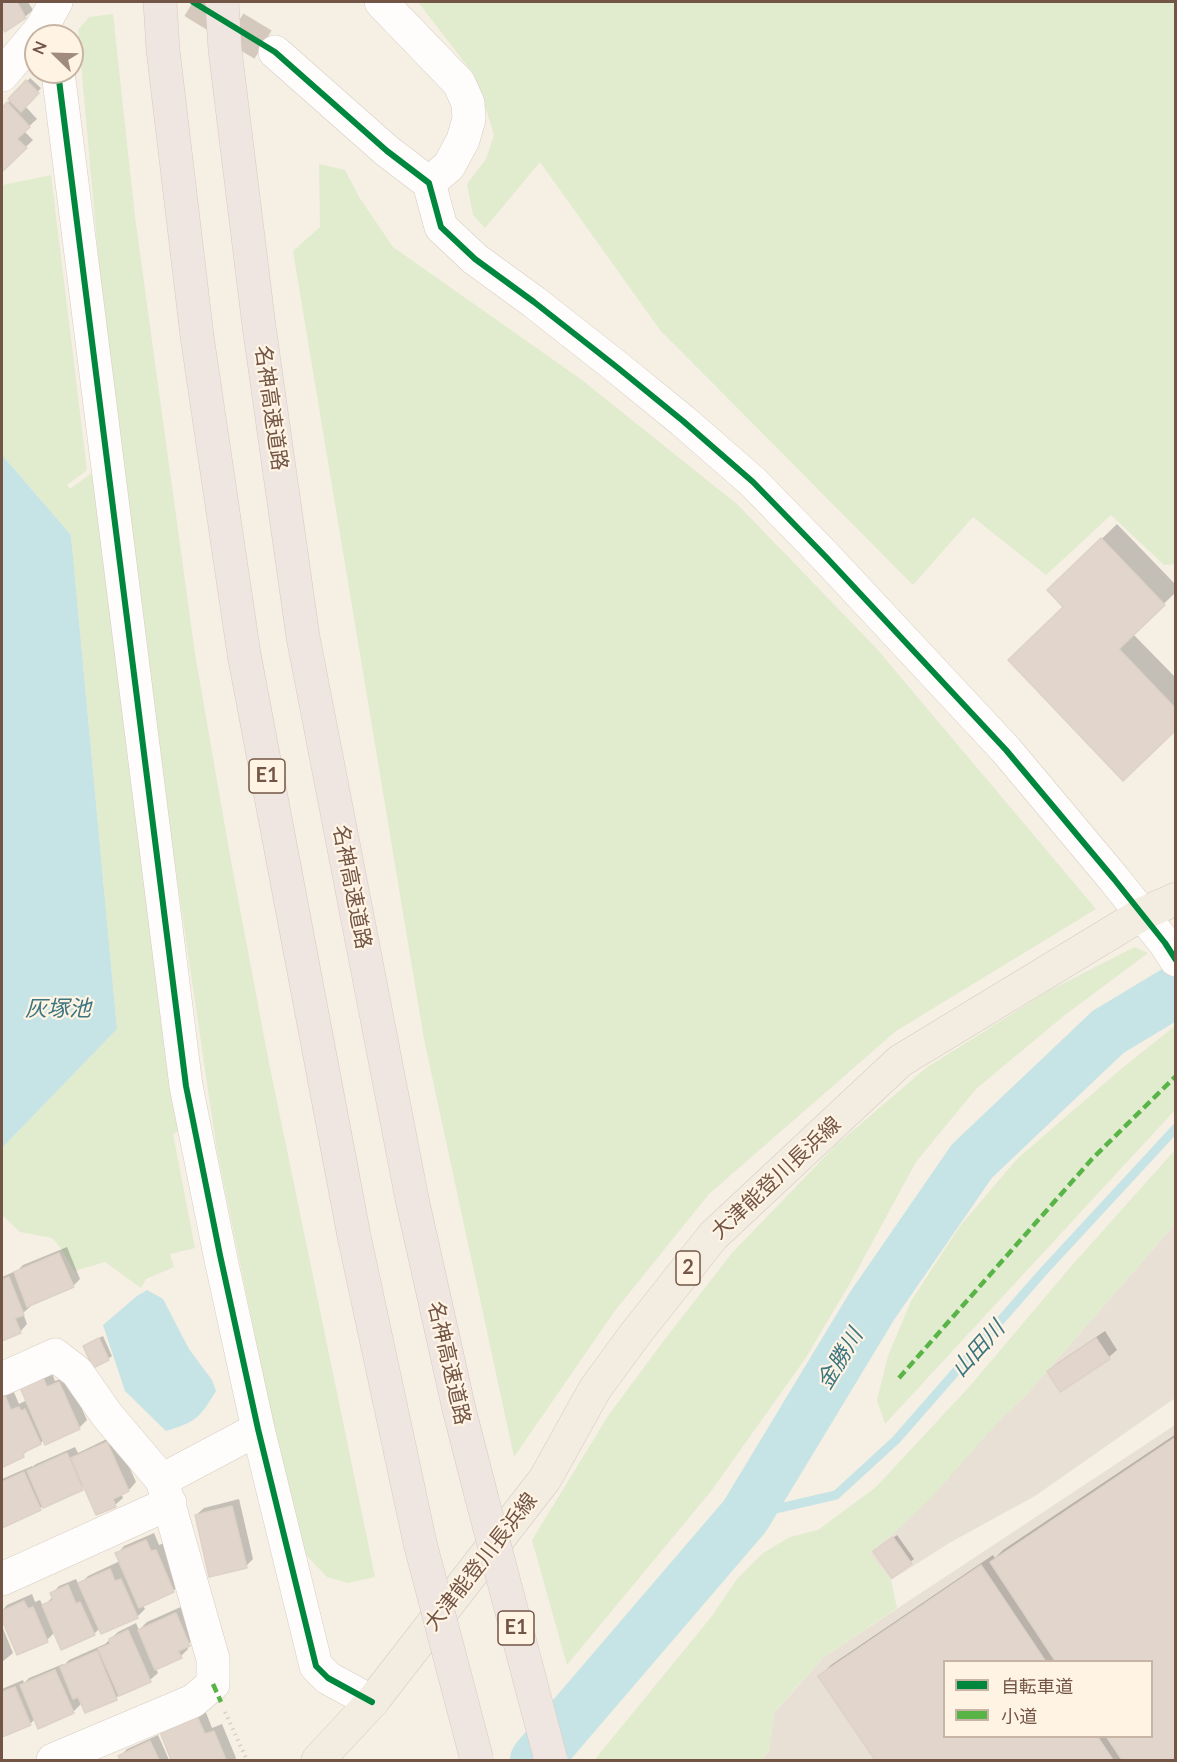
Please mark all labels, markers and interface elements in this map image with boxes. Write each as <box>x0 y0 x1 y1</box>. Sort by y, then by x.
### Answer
north arrow <box>24 24 84 84</box>
text: N <box>28 38 50 57</box>
street label: 名神高速道路 <box>250 344 292 472</box>
road number: E1 <box>249 759 285 793</box>
street label: 名神高速道路 <box>328 823 376 951</box>
water label: 灰塚池 <box>25 996 91 1022</box>
street label: 大津能登川長浜線 <box>706 1111 846 1245</box>
road number: 2 <box>676 1251 700 1285</box>
street label: 名神高速道路 <box>423 1299 475 1427</box>
water label: 山田川 <box>946 1316 1010 1382</box>
water label: 金勝川 <box>812 1324 868 1394</box>
street label: 大津能登川長浜線 <box>419 1488 543 1636</box>
road number: E1 <box>498 1611 534 1645</box>
legend <box>943 1660 1153 1738</box>
text: 自転車道 <box>1001 1675 1073 1697</box>
text: 小道 <box>1001 1705 1037 1727</box>

